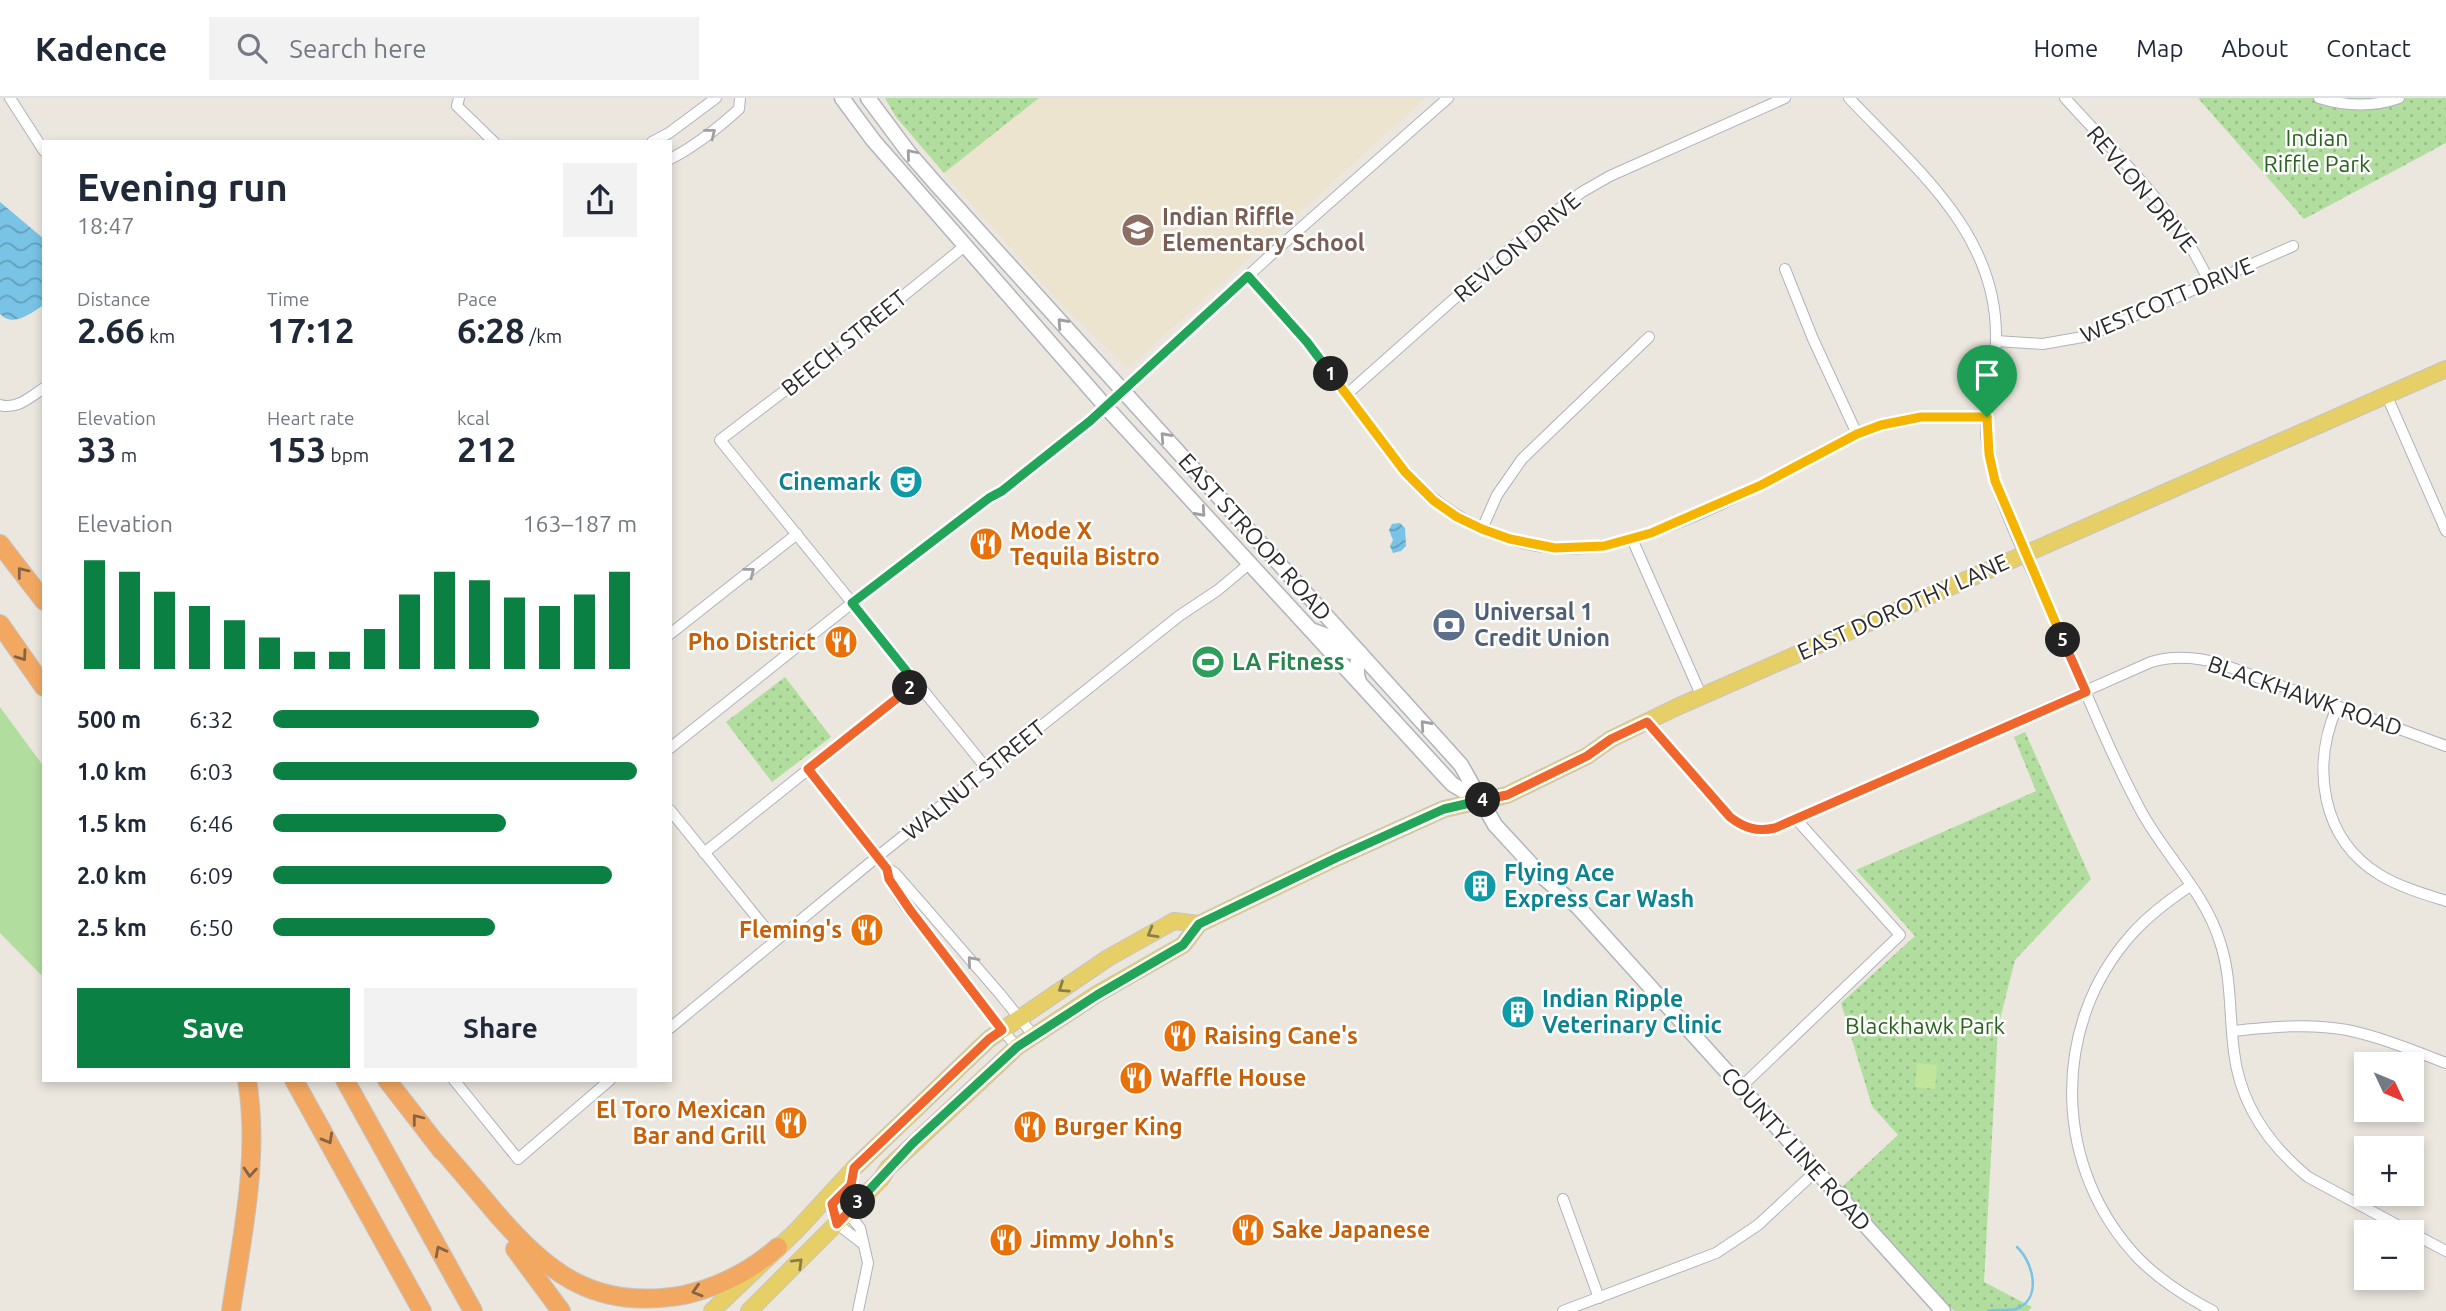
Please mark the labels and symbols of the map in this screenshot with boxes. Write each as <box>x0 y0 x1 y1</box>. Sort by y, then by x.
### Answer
street label: REVLON DRIVE <box>2083 121 2202 257</box>
park label: Indian Riffle Park <box>2263 125 2371 176</box>
one-way arrow <box>703 129 715 142</box>
one-way arrow <box>906 149 919 162</box>
street label: REVLON DRIVE <box>1449 187 1585 306</box>
place label: Indian Riffle Elementary School <box>1162 204 1365 255</box>
school or university icon: Indian Riffle Elementary School <box>1119 211 1157 249</box>
street label: WESTCOTT DRIVE <box>2077 252 2257 347</box>
street label: BEECH STREET <box>776 285 911 401</box>
one-way arrow <box>1058 318 1071 331</box>
pin <box>1957 345 2017 417</box>
pin: 1 <box>1314 356 1348 392</box>
one-way arrow <box>1161 432 1173 445</box>
street label: EAST STROOP ROAD <box>1174 448 1337 625</box>
theatre icon: Cinemark <box>887 463 925 501</box>
place label: Cinemark <box>779 469 881 494</box>
one-way arrow <box>1193 504 1205 517</box>
place label: Mode X Tequila Bistro <box>1010 518 1160 569</box>
restaurant icon: Mode X Tequila Bistro <box>967 525 1005 563</box>
street label: EAST DOROTHY LANE <box>1793 549 2012 664</box>
one-way arrow <box>742 567 754 580</box>
one-way arrow <box>17 568 30 580</box>
place label: Universal 1 Credit Union <box>1474 599 1610 650</box>
bank icon: Universal 1 Credit Union <box>1430 606 1468 644</box>
pin: 5 <box>2046 622 2080 658</box>
restaurant icon: Pho District <box>822 623 860 661</box>
place label: Pho District <box>688 629 816 654</box>
sports icon: LA Fitness <box>1189 643 1227 681</box>
one-way arrow <box>14 648 26 661</box>
place label: LA Fitness <box>1232 649 1345 674</box>
street label: BLACKHAWK ROAD <box>2205 650 2406 741</box>
pin: 2 <box>892 670 928 706</box>
street label: WALNUT STREET <box>898 715 1050 845</box>
one-way arrow <box>1421 720 1433 733</box>
pin: 4 <box>1466 782 1500 818</box>
place label: Flying Ace Express Car Wash <box>1504 860 1694 911</box>
building icon: Flying Ace Express Car Wash <box>1461 867 1499 905</box>
restaurant icon: Fleming's <box>848 911 886 949</box>
place label: Fleming's <box>739 917 842 942</box>
one-way arrow <box>1147 925 1159 938</box>
one-way arrow <box>968 957 980 970</box>
one-way arrow <box>1058 980 1071 993</box>
place label: Indian Ripple Veterinary Clinic <box>1542 986 1722 1037</box>
building icon: Indian Ripple Veterinary Clinic <box>1499 993 1537 1031</box>
park label: Blackhawk Park <box>1845 1013 2005 1038</box>
restaurant icon: Raising Cane's <box>1161 1017 1199 1055</box>
place label: Raising Cane's <box>1204 1023 1358 1048</box>
north arrow <box>2354 1052 2424 1122</box>
restaurant icon: Waffle House <box>1117 1059 1155 1097</box>
street label: COUNTY LINE ROAD <box>1716 1062 1876 1236</box>
place label: Waffle House <box>1160 1065 1306 1090</box>
place label: El Toro Mexican Bar and Grill <box>596 1097 766 1148</box>
restaurant icon: El Toro Mexican Bar and Grill <box>772 1104 810 1142</box>
restaurant icon: Burger King <box>1011 1108 1049 1146</box>
one-way arrow <box>413 1114 426 1127</box>
place label: Burger King <box>1054 1114 1183 1139</box>
one-way arrow <box>320 1132 333 1144</box>
one-way arrow <box>243 1167 258 1178</box>
pin: 3 <box>840 1184 876 1220</box>
restaurant icon: Sake Japanese <box>1229 1211 1267 1249</box>
place label: Sake Japanese <box>1272 1217 1430 1242</box>
restaurant icon: Jimmy John's <box>987 1221 1025 1259</box>
place label: Jimmy John's <box>1030 1227 1174 1252</box>
one-way arrow <box>435 1246 448 1258</box>
one-way arrow <box>790 1259 803 1272</box>
one-way arrow <box>692 1283 704 1298</box>

